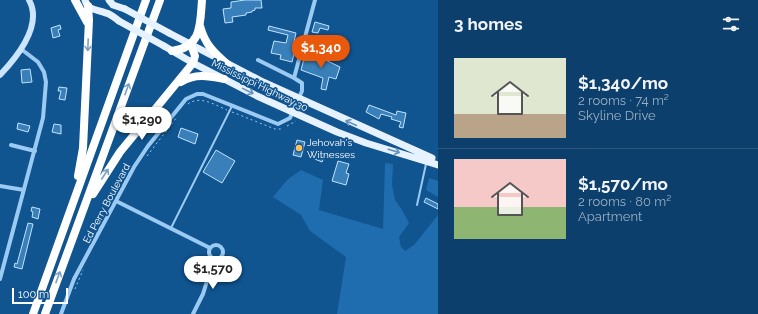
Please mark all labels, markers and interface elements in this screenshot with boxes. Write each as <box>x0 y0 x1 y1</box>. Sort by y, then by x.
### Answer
icon: filters <box>720 13 742 35</box>
text: 3 homes <box>454 14 523 34</box>
pin: $1,340 <box>288 35 354 69</box>
one-way arrow <box>84 38 91 51</box>
text: $1,340 <box>301 40 341 55</box>
street label: Mississippi Highway 30 <box>210 57 310 114</box>
text: $1,340/mo <box>578 73 668 93</box>
icon: home <box>486 74 534 122</box>
one-way arrow <box>123 84 131 96</box>
one-way arrow <box>242 88 254 95</box>
text: 2 rooms · 74 m² <box>578 93 669 108</box>
pin: $1,290 <box>109 107 175 141</box>
text: Skyline Drive <box>578 108 656 123</box>
text: $1,290 <box>122 112 162 127</box>
one-way arrow <box>345 119 357 126</box>
place label: Jehovah's Witnesses <box>307 137 355 160</box>
marker: Jehovah's Witnesses <box>294 143 304 153</box>
one-way arrow <box>387 148 400 155</box>
street label: Ed Perry Boulevard <box>81 162 132 245</box>
one-way arrow <box>101 168 109 179</box>
text: $1,570/mo <box>578 174 668 194</box>
icon: home <box>486 175 534 223</box>
text: 2 rooms · 80 m² <box>578 194 671 209</box>
text: Apartment <box>578 209 642 224</box>
pin: $1,570 <box>180 256 246 290</box>
text: $1,570 <box>193 261 233 276</box>
one-way arrow <box>55 272 63 284</box>
scale bar <box>12 286 68 305</box>
text: 100 m <box>18 288 49 301</box>

